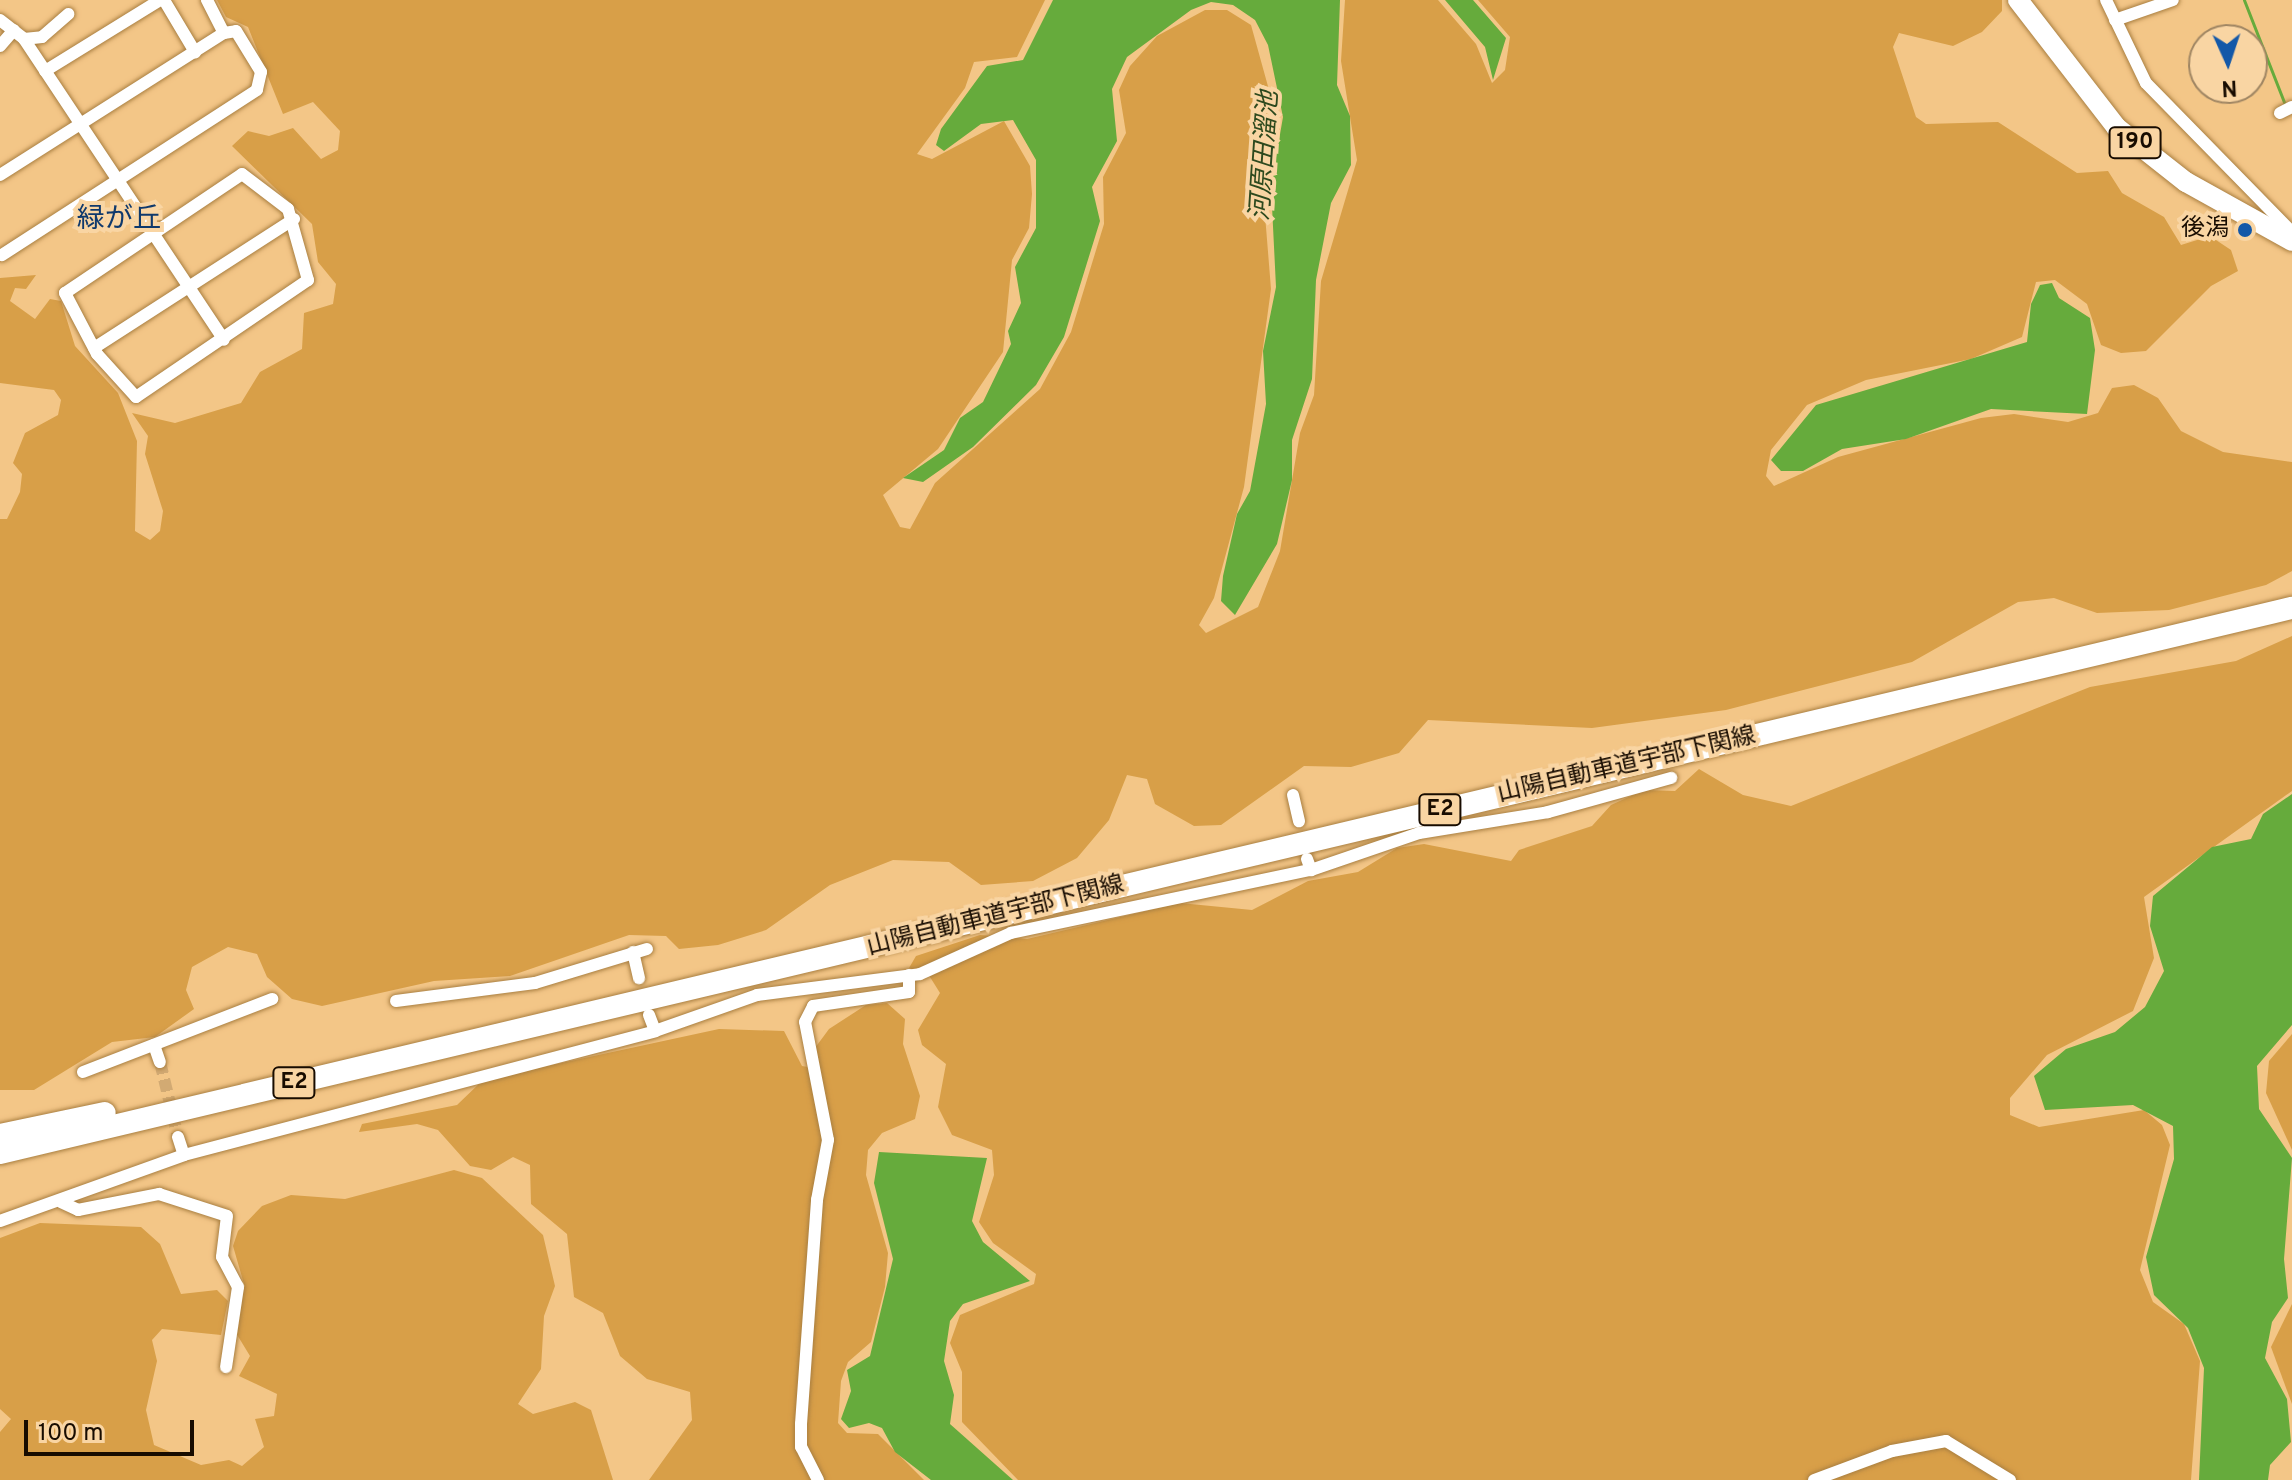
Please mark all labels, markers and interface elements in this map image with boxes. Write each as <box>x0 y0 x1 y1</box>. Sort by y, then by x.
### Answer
north arrow <box>2188 24 2268 104</box>
text: N <box>2221 73 2238 100</box>
water label: 河原田溜池 <box>1246 90 1286 222</box>
road number: 190 <box>2107 125 2163 161</box>
district label: 緑が丘 <box>77 203 161 237</box>
place label: 後潟 <box>2181 216 2229 244</box>
marker: 後潟 <box>2236 221 2254 239</box>
street label: 山陽自動車道宇部下関線 <box>1495 722 1759 810</box>
road number: E2 <box>1418 792 1462 828</box>
street label: 山陽自動車道宇部下関線 <box>864 871 1128 963</box>
road number: E2 <box>272 1065 316 1101</box>
scale bar <box>28 1404 198 1454</box>
text: 100 m <box>38 1419 104 1449</box>

